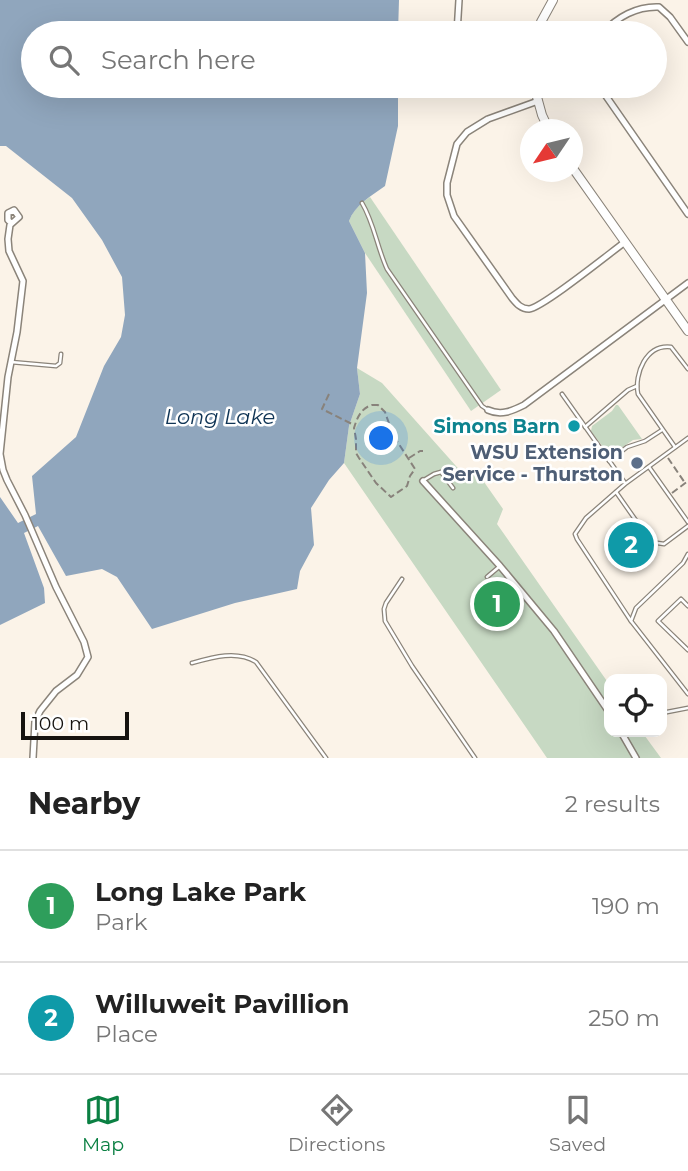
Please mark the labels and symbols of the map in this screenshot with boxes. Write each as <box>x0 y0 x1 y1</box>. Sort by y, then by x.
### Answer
north arrow <box>520 119 583 182</box>
water label: Long Lake <box>165 404 275 429</box>
place label: Simons Barn <box>434 415 560 438</box>
marker: Simons Barn <box>566 418 582 434</box>
your location <box>364 421 398 455</box>
place label: WSU Extension Service - Thurston <box>442 441 623 486</box>
marker: WSU Extension Service - Thurston <box>629 455 645 471</box>
pin: 2 <box>608 519 654 571</box>
pin: 1 <box>474 578 520 630</box>
scale bar <box>21 709 130 741</box>

